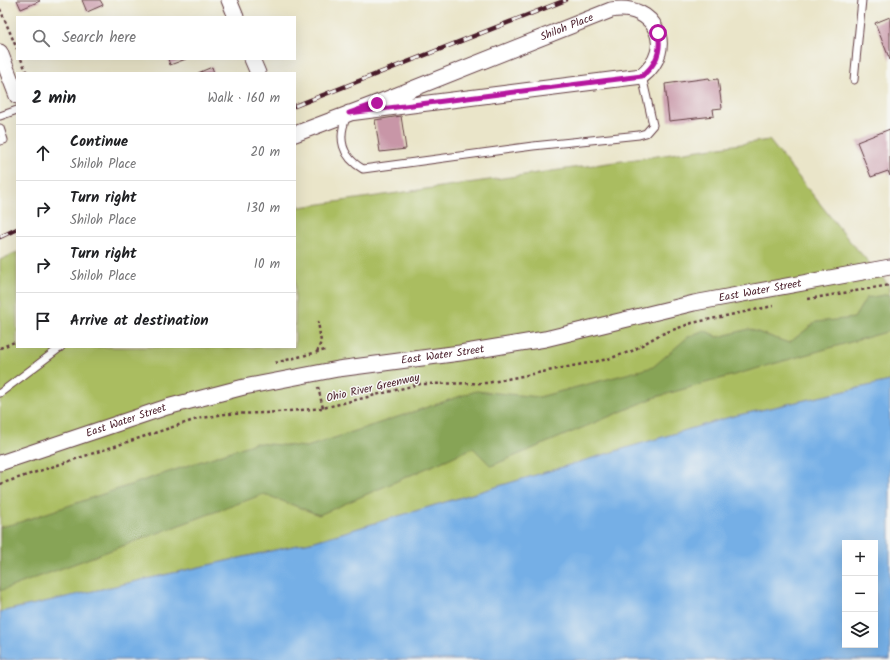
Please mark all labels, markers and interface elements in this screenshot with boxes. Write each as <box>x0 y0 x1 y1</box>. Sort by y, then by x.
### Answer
street label: Shiloh Place <box>537 9 596 46</box>
search box <box>16 16 296 60</box>
route start <box>649 24 667 42</box>
text: Search here <box>62 26 136 50</box>
icon: search <box>30 27 52 49</box>
text: 2 min <box>32 85 76 112</box>
text: Walk · 160 m <box>208 88 280 109</box>
route end <box>368 94 386 112</box>
text: Continue <box>70 130 128 154</box>
icon: ahead <box>32 142 54 164</box>
text: 20 m <box>250 142 280 163</box>
text: Shiloh Place <box>70 154 136 175</box>
text: Turn right <box>70 186 137 210</box>
icon: right <box>32 198 54 220</box>
text: 130 m <box>246 198 280 219</box>
text: Shiloh Place <box>70 210 136 231</box>
text: Turn right <box>70 242 137 266</box>
icon: right <box>32 254 54 276</box>
text: 10 m <box>254 254 280 275</box>
text: Shiloh Place <box>70 266 136 287</box>
street label: East Water Street <box>717 274 804 307</box>
text: Arrive at destination <box>70 309 209 333</box>
icon: arrive <box>32 310 54 332</box>
street label: East Water Street <box>400 340 486 370</box>
street label: Ohio River Greenway <box>325 368 422 407</box>
street label: East Water Street <box>83 399 169 443</box>
map controls <box>842 540 878 648</box>
button: + <box>842 540 878 576</box>
button: − <box>842 576 878 612</box>
button: layers <box>842 612 878 648</box>

